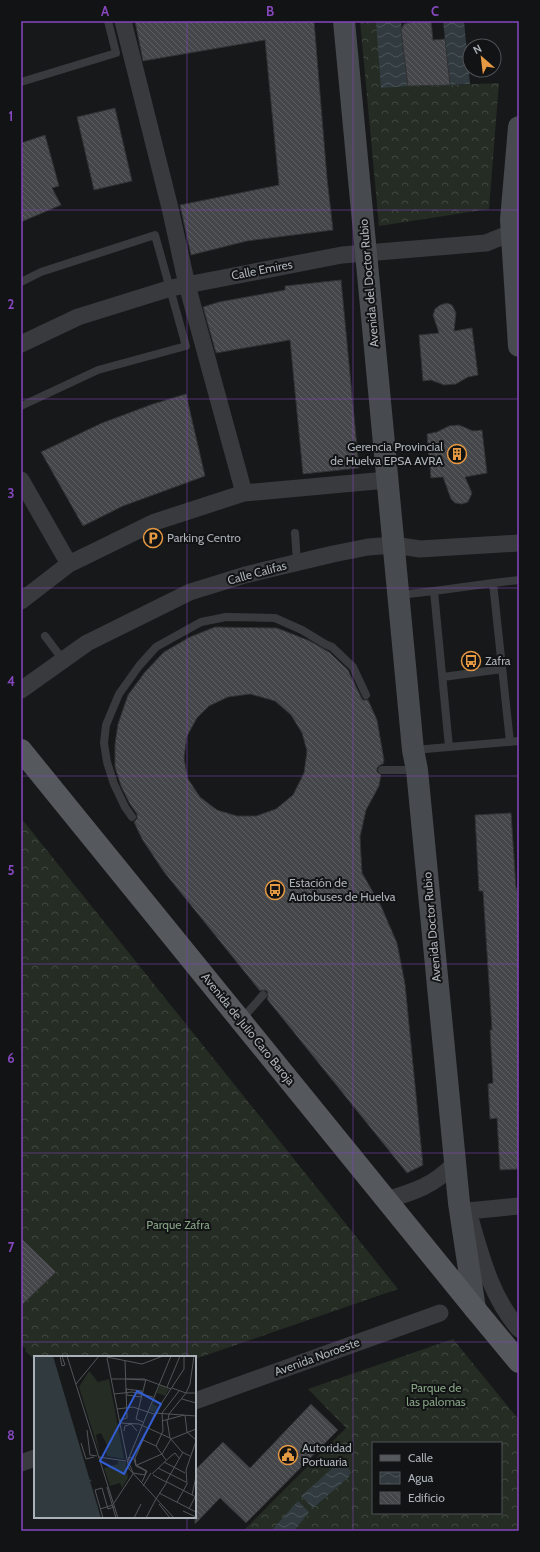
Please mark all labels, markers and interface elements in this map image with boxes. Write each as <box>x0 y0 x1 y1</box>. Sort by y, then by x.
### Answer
text: A <box>101 3 110 19</box>
text: B <box>266 3 274 19</box>
text: C <box>431 3 439 19</box>
north arrow <box>462 38 502 78</box>
text: N <box>471 41 484 57</box>
text: 1 <box>9 108 13 124</box>
street label: Avenida del Doctor Rubio <box>355 218 382 348</box>
street label: Calle Emires <box>230 256 294 283</box>
text: 2 <box>8 296 15 312</box>
place label: Gerencia Provincial de Huelva EPSA AVRA <box>330 439 444 468</box>
building icon: Gerencia Provincial de Huelva EPSA AVRA <box>446 443 468 465</box>
text: 3 <box>7 485 15 501</box>
parking icon: Parking Centro <box>142 527 164 549</box>
place label: Parking Centro <box>167 530 241 545</box>
street label: Calle Califas <box>226 557 288 588</box>
bus stop icon: Zafra <box>460 650 482 672</box>
place label: Zafra <box>485 653 511 668</box>
text: 4 <box>7 673 15 689</box>
text: 5 <box>8 862 15 878</box>
street label: Avenida Doctor Rubio <box>419 871 444 983</box>
place label: Estación de Autobuses de Huelva <box>289 875 396 904</box>
bus stop icon: Estación de Autobuses de Huelva <box>264 879 286 901</box>
street label: Avenida de Julio Caro Baroja <box>198 969 298 1088</box>
text: 6 <box>7 1050 15 1066</box>
park label: Parque Zafra <box>146 1217 210 1232</box>
text: 7 <box>8 1239 15 1255</box>
street label: Avenida Noroeste <box>272 1334 362 1379</box>
inset map <box>34 1356 196 1518</box>
park label: Parque de las palomas <box>406 1380 466 1409</box>
text: 8 <box>7 1427 15 1443</box>
place label: Autoridad Portuaria <box>302 1440 352 1469</box>
legend <box>372 1442 502 1514</box>
public building icon: Autoridad Portuaria <box>277 1444 299 1466</box>
text: Calle <box>408 1450 433 1465</box>
text: Agua <box>408 1470 434 1485</box>
text: Edificio <box>408 1490 445 1505</box>

